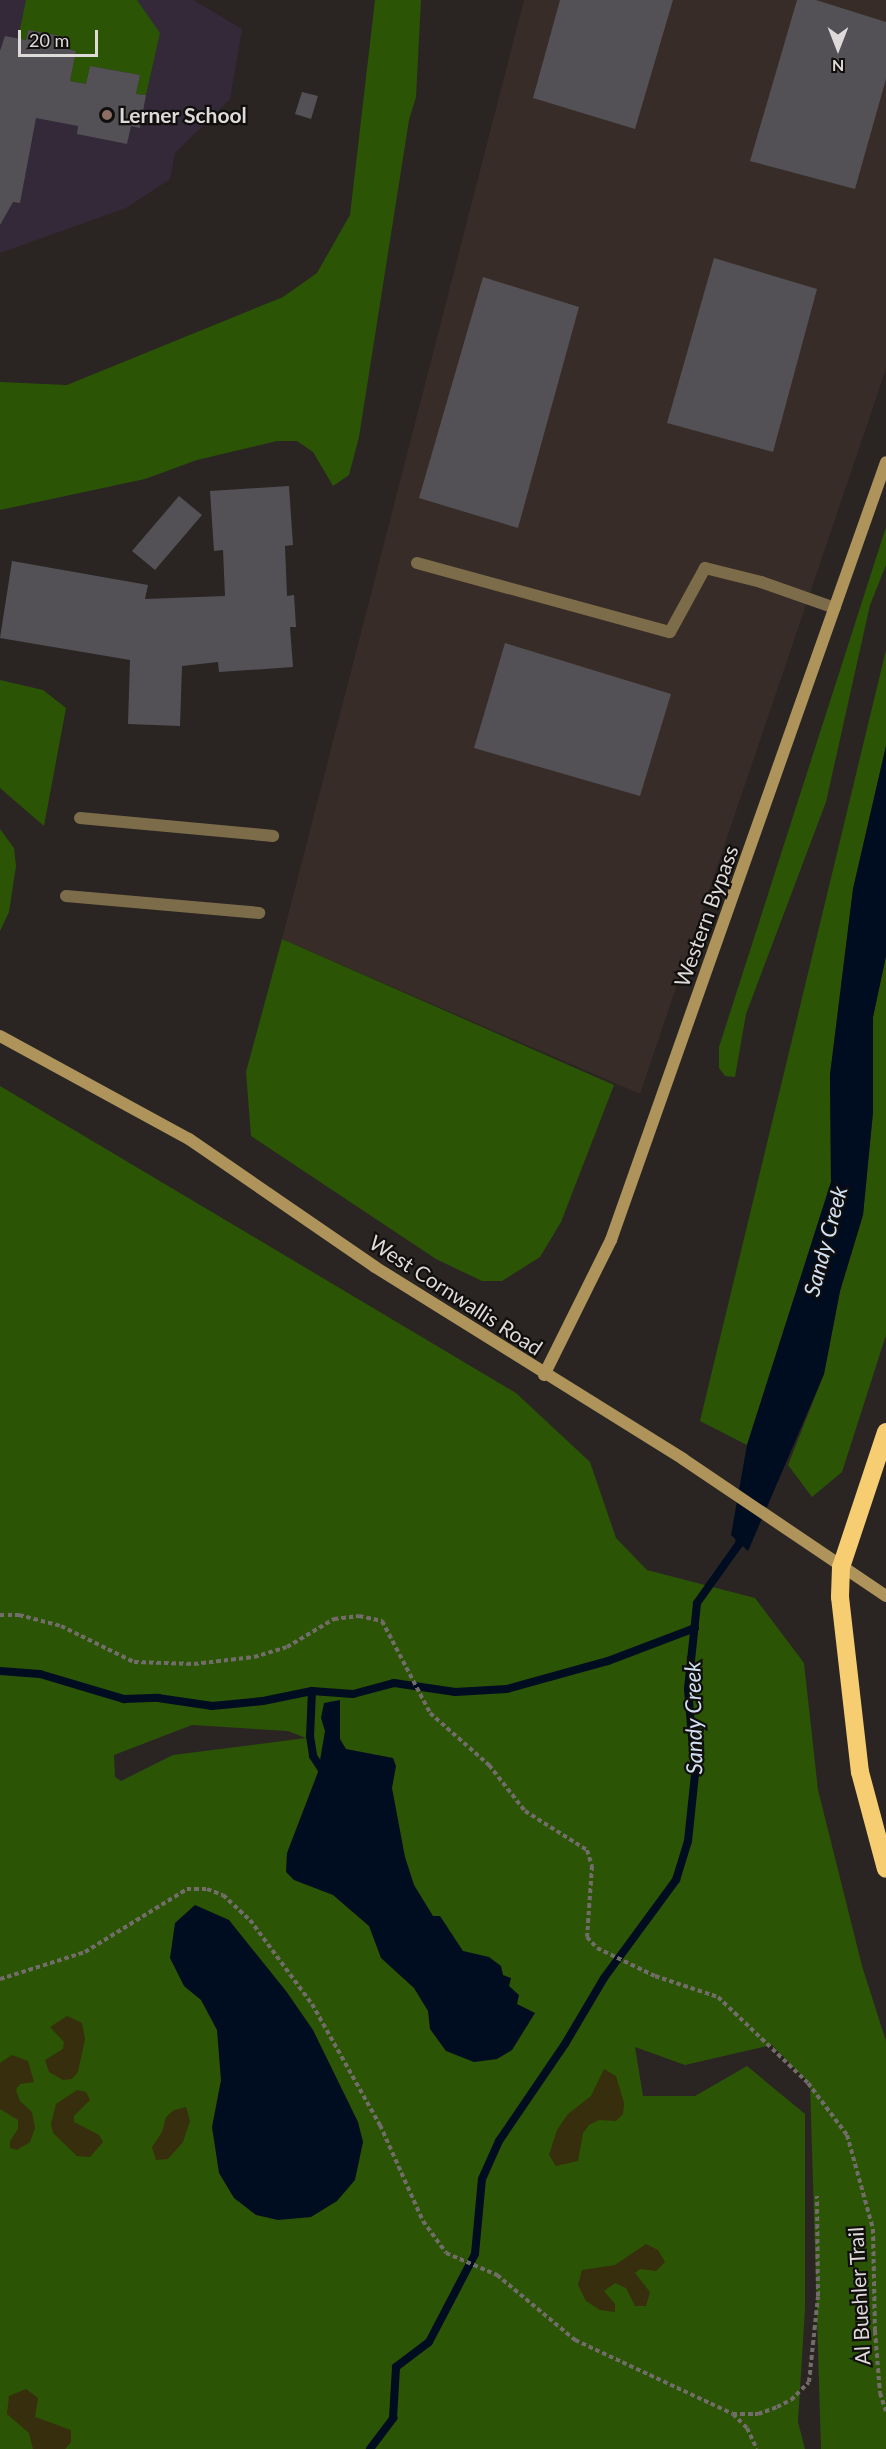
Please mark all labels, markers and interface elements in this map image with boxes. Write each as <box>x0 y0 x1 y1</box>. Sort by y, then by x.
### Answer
scale bar <box>21 18 100 56</box>
north arrow <box>808 18 868 78</box>
text: 20 m <box>29 29 69 51</box>
text: N <box>832 57 844 76</box>
place label: Lerner School <box>119 102 247 128</box>
marker: Lerner School <box>100 108 114 122</box>
street label: Western Bypass <box>669 842 743 990</box>
water label: Sandy Creek <box>798 1183 852 1299</box>
street label: West Cornwallis Road <box>365 1230 547 1360</box>
water label: Sandy Creek <box>679 1661 707 1775</box>
street label: Al Buehler Trail <box>843 2226 875 2366</box>

